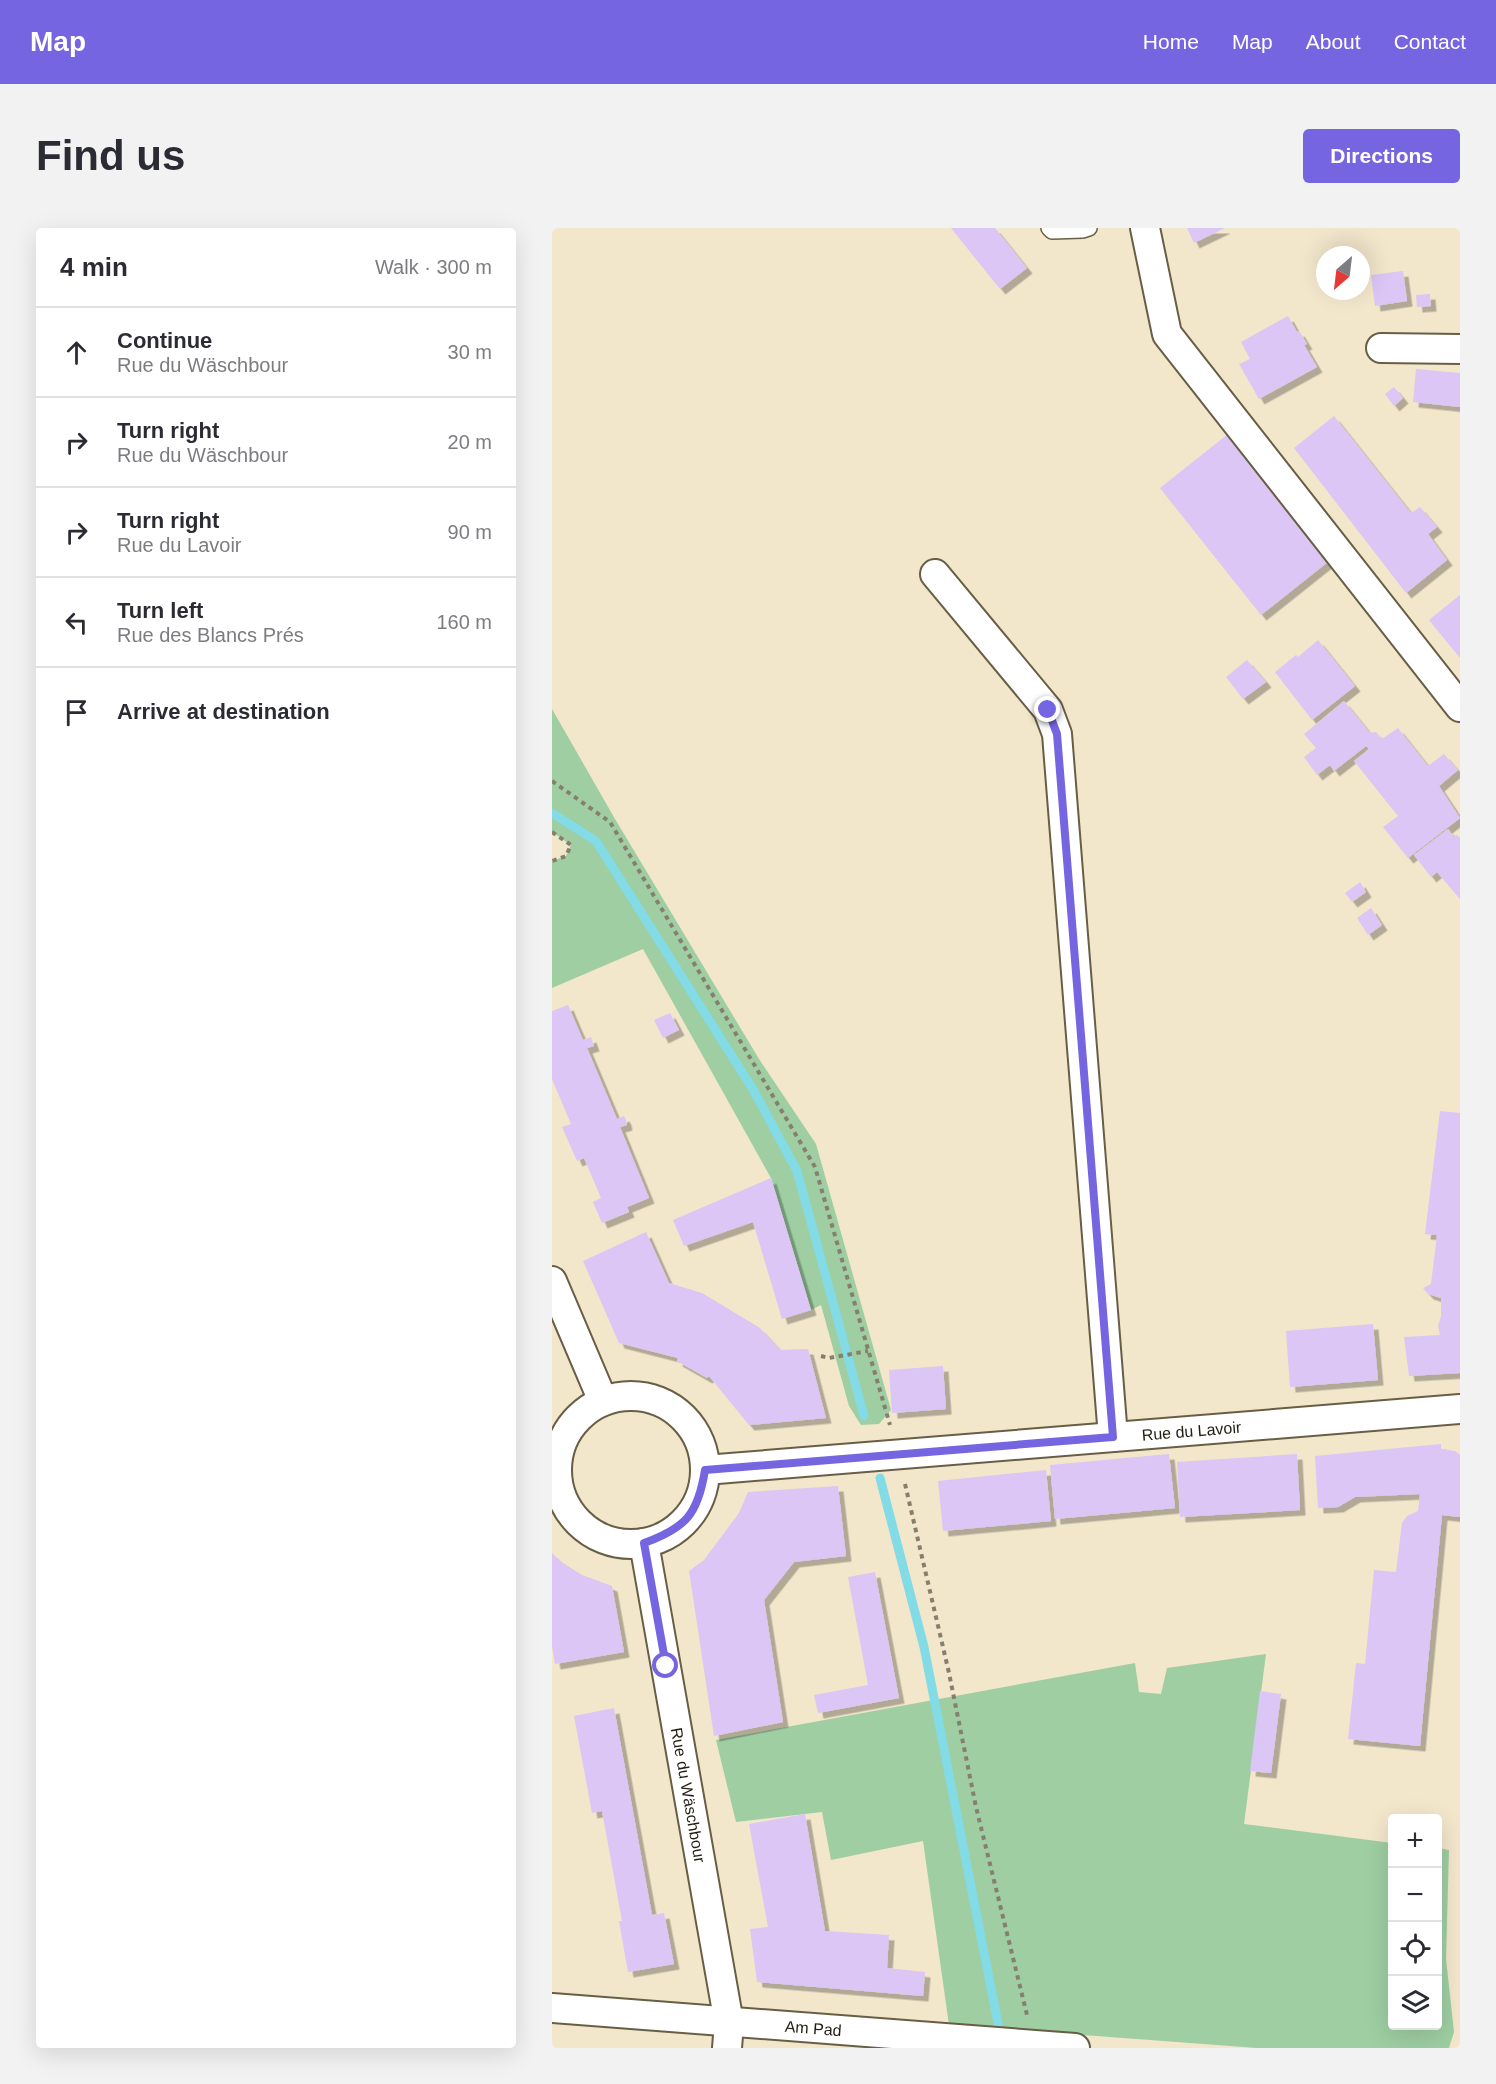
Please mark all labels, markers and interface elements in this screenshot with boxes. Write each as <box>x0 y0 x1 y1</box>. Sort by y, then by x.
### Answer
text: Map <box>30 26 86 57</box>
text: Home <box>1143 30 1199 53</box>
text: Map <box>1232 30 1273 53</box>
text: About <box>1306 30 1361 53</box>
text: Contact <box>1394 30 1466 53</box>
button: Directions <box>1303 129 1460 183</box>
text: Find us <box>36 132 185 179</box>
north arrow <box>1316 246 1370 300</box>
text: 4 min <box>60 252 128 282</box>
text: Walk · 300 m <box>375 256 492 278</box>
text: Continue <box>117 328 212 353</box>
icon: ahead <box>60 336 93 369</box>
text: 30 m <box>448 341 492 363</box>
text: Rue du Wäschbour <box>117 354 288 376</box>
text: Turn right <box>117 418 219 443</box>
icon: right <box>60 426 93 459</box>
text: 20 m <box>448 431 492 453</box>
text: Rue du Wäschbour <box>117 444 288 466</box>
text: Turn right <box>117 508 219 533</box>
icon: right <box>60 516 93 549</box>
text: 90 m <box>448 521 492 543</box>
text: Rue du Lavoir <box>117 534 242 556</box>
text: Turn left <box>117 598 203 623</box>
icon: left <box>60 606 93 639</box>
text: 160 m <box>436 611 492 633</box>
text: Rue des Blancs Prés <box>117 624 304 646</box>
icon: arrive <box>60 696 93 729</box>
route end <box>1034 696 1060 722</box>
text: Arrive at destination <box>117 699 330 724</box>
street label: Rue du Lavoir <box>1141 1418 1242 1443</box>
route start <box>652 1652 678 1678</box>
street label: Rue du Wäschbour <box>668 1726 709 1865</box>
map controls <box>1388 1814 1442 2030</box>
button: + <box>1388 1814 1442 1868</box>
button: − <box>1388 1868 1442 1922</box>
button: locate <box>1388 1922 1442 1976</box>
button: layers <box>1388 1976 1442 2030</box>
street label: Am Pad <box>784 2017 842 2039</box>

